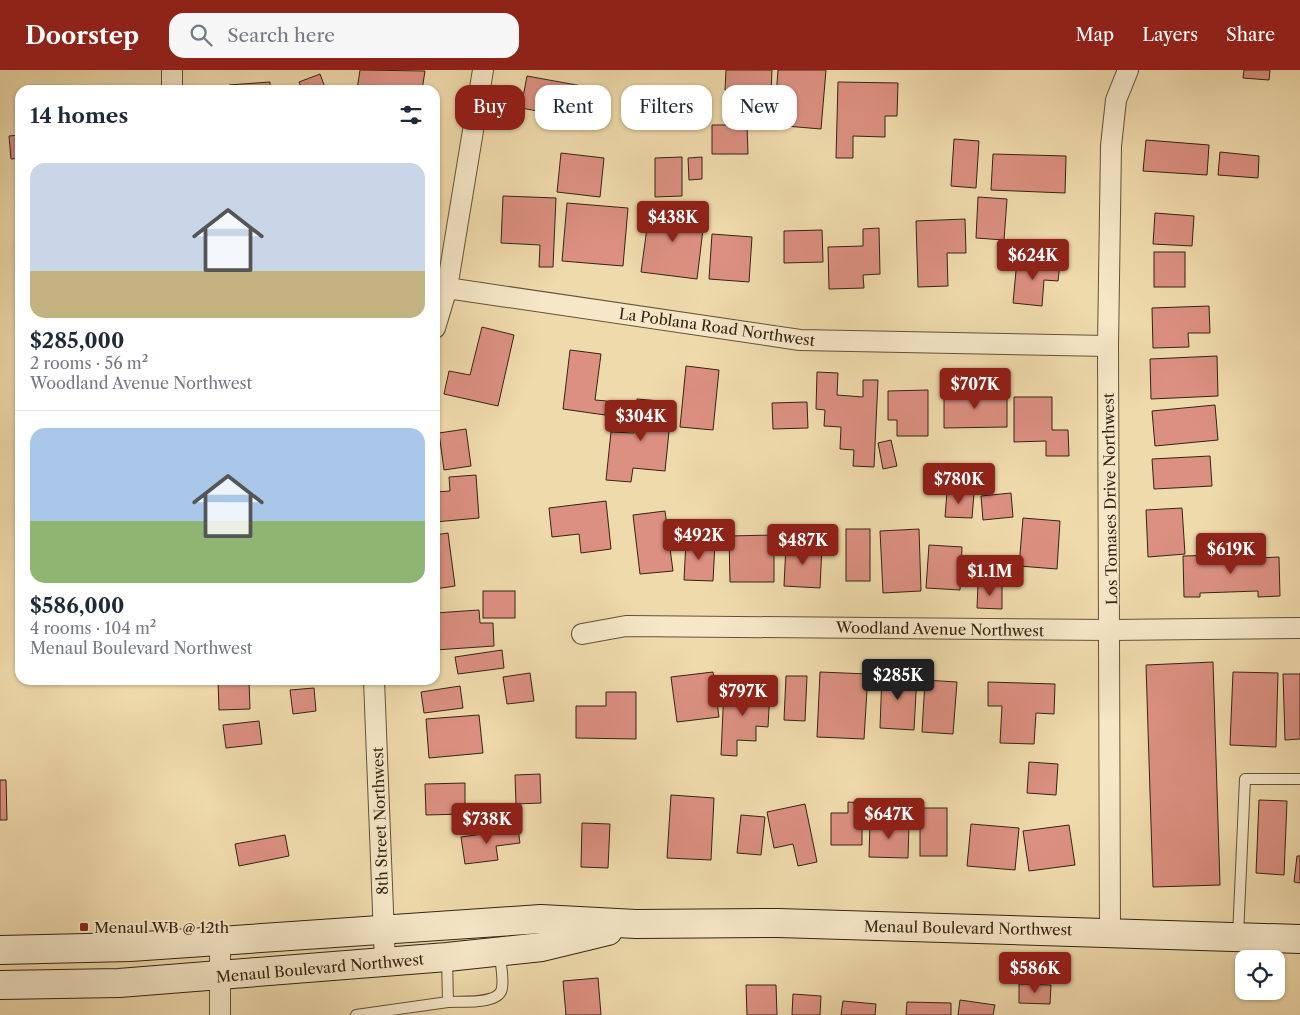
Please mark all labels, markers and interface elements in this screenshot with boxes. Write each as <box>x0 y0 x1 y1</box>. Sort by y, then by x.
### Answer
search box <box>169 13 519 58</box>
text: Doorstep <box>25 21 139 50</box>
icon: search <box>187 21 215 49</box>
text: Search here <box>227 24 335 47</box>
text: Map <box>1076 24 1114 46</box>
text: Layers <box>1142 24 1198 46</box>
text: Share <box>1226 24 1275 46</box>
chip: Buy <box>455 85 525 130</box>
chip: Rent <box>535 85 611 130</box>
chip: Filters <box>621 85 712 130</box>
chip: New <box>722 85 797 130</box>
icon: filters <box>397 101 425 129</box>
text: 14 homes <box>30 103 128 128</box>
icon: home <box>183 195 273 285</box>
pin: $438K <box>638 200 708 243</box>
text: $438K <box>648 207 698 227</box>
pin: $624K <box>998 238 1068 281</box>
text: $624K <box>1008 245 1058 265</box>
street label: La Poblana Road Northwest <box>618 304 817 350</box>
text: $285,000 <box>30 328 124 353</box>
text: 2 rooms · 56 m² <box>30 353 148 373</box>
pin: $707K <box>940 368 1010 410</box>
text: Woodland Avenue Northwest <box>30 373 252 393</box>
text: $707K <box>951 374 999 394</box>
street label: Los Tomases Drive Northwest <box>1099 392 1121 605</box>
pin: $304K <box>606 400 676 442</box>
text: $304K <box>616 406 666 426</box>
icon: home <box>183 461 273 551</box>
pin: $780K <box>924 462 994 505</box>
text: $780K <box>934 469 984 489</box>
pin: $492K <box>664 518 734 561</box>
pin: $487K <box>768 524 838 566</box>
text: $492K <box>674 525 724 545</box>
text: $487K <box>778 530 828 550</box>
pin: $619K <box>1196 532 1266 575</box>
text: $619K <box>1207 539 1255 559</box>
pin: $1.1M <box>955 554 1025 597</box>
text: $1.1M <box>968 561 1012 581</box>
text: $586,000 <box>30 593 124 618</box>
text: 4 rooms · 104 m² <box>30 618 156 638</box>
street label: Woodland Avenue Northwest <box>835 618 1045 640</box>
text: Menaul Boulevard Northwest <box>30 638 252 658</box>
pin: $285K <box>863 658 933 701</box>
text: $285K <box>873 665 923 685</box>
pin: $797K <box>708 674 778 717</box>
text: $797K <box>719 681 767 701</box>
street label: 8th Street Northwest <box>368 746 392 895</box>
pin: $647K <box>854 798 924 840</box>
pin: $738K <box>452 802 522 845</box>
text: $647K <box>864 804 914 824</box>
text: $738K <box>463 809 511 829</box>
street label: Menaul Boulevard Northwest <box>864 917 1073 939</box>
place label: Menaul WB @ 12th <box>94 918 230 937</box>
marker: Menaul WB @ 12th <box>78 921 90 933</box>
street label: Menaul Boulevard Northwest <box>215 949 425 987</box>
map controls <box>1235 950 1285 1000</box>
button: locate <box>1235 950 1285 1000</box>
pin: $586K <box>1000 952 1070 994</box>
text: $586K <box>1010 958 1060 978</box>

